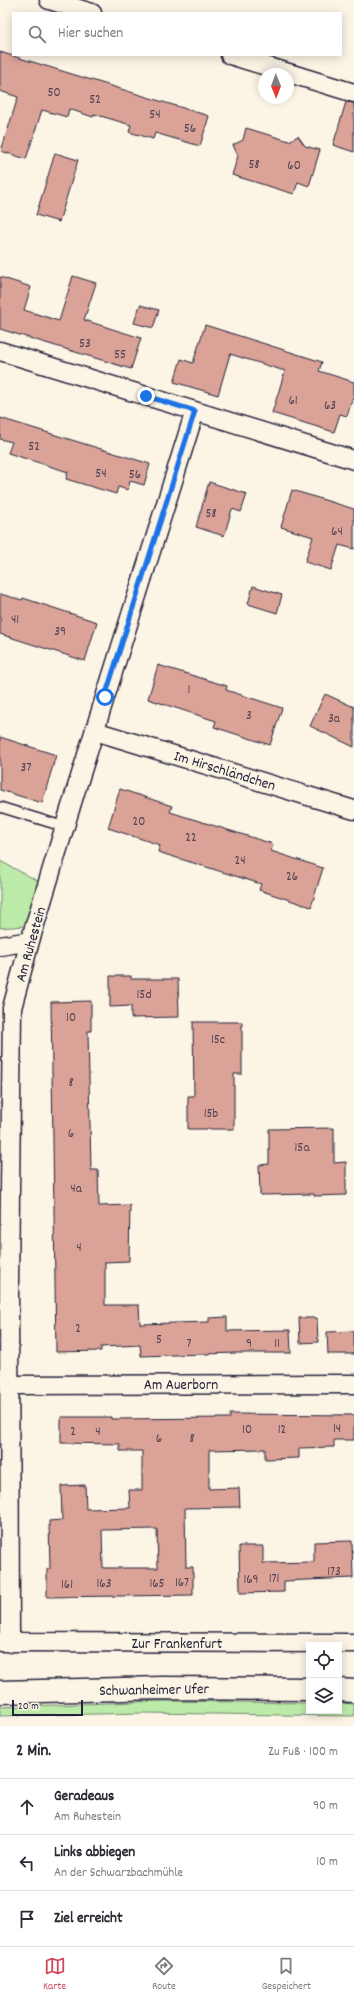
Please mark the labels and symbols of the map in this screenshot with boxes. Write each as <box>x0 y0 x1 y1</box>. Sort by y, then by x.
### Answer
north arrow <box>258 68 294 104</box>
house number: 50 <box>47 84 61 103</box>
house number: 52 <box>89 91 101 110</box>
house number: 54 <box>149 106 161 125</box>
house number: 56 <box>184 120 196 139</box>
house number: 58 <box>248 156 260 175</box>
house number: 60 <box>287 157 301 176</box>
house number: 53 <box>79 335 91 354</box>
house number: 55 <box>114 346 126 365</box>
route end <box>137 387 155 405</box>
house number: 61 <box>288 392 298 411</box>
house number: 63 <box>324 397 336 416</box>
house number: 52 <box>28 438 40 457</box>
house number: 54 <box>95 465 107 484</box>
house number: 56 <box>129 466 141 485</box>
house number: 58 <box>205 505 217 524</box>
house number: 64 <box>331 523 343 542</box>
house number: 41 <box>11 611 19 630</box>
house number: 39 <box>54 623 66 642</box>
house number: 1 <box>188 681 190 700</box>
route start <box>96 688 114 706</box>
house number: 3 <box>246 707 252 726</box>
house number: 3a <box>328 710 341 729</box>
street label: Im Hirschländchen <box>171 746 278 798</box>
house number: 37 <box>21 759 31 778</box>
house number: 20 <box>133 813 145 832</box>
house number: 22 <box>185 829 197 848</box>
house number: 24 <box>234 852 246 871</box>
house number: 26 <box>286 868 298 887</box>
street label: Am Ruhestein <box>11 904 53 985</box>
house number: 15d <box>137 986 151 1005</box>
house number: 10 <box>66 1009 76 1028</box>
house number: 15c <box>211 1031 225 1050</box>
house number: 8 <box>68 1074 74 1093</box>
house number: 15b <box>204 1105 219 1124</box>
house number: 6 <box>68 1125 74 1144</box>
house number: 15a <box>295 1139 310 1158</box>
house number: 4a <box>70 1180 83 1199</box>
house number: 4 <box>76 1239 82 1258</box>
house number: 2 <box>75 1320 81 1339</box>
house number: 5 <box>156 1331 162 1350</box>
house number: 7 <box>187 1335 192 1354</box>
house number: 9 <box>246 1335 252 1354</box>
house number: 11 <box>274 1335 280 1354</box>
street label: Am Auerborn <box>144 1375 218 1397</box>
house number: 14 <box>333 1420 341 1439</box>
house number: 10 <box>242 1421 252 1440</box>
house number: 12 <box>278 1421 286 1440</box>
house number: 2 <box>70 1423 76 1442</box>
house number: 4 <box>95 1423 101 1442</box>
house number: 6 <box>156 1430 162 1449</box>
house number: 8 <box>189 1430 195 1449</box>
house number: 173 <box>327 1563 341 1582</box>
house number: 171 <box>269 1570 279 1589</box>
house number: 169 <box>243 1571 259 1590</box>
house number: 167 <box>175 1574 189 1593</box>
house number: 163 <box>97 1575 112 1594</box>
house number: 165 <box>149 1575 165 1594</box>
house number: 161 <box>61 1576 73 1595</box>
street label: Zur Frankenfurt <box>132 1634 223 1656</box>
street label: Schwanheimer Ufer <box>99 1679 210 1703</box>
scale bar <box>12 1698 83 1717</box>

